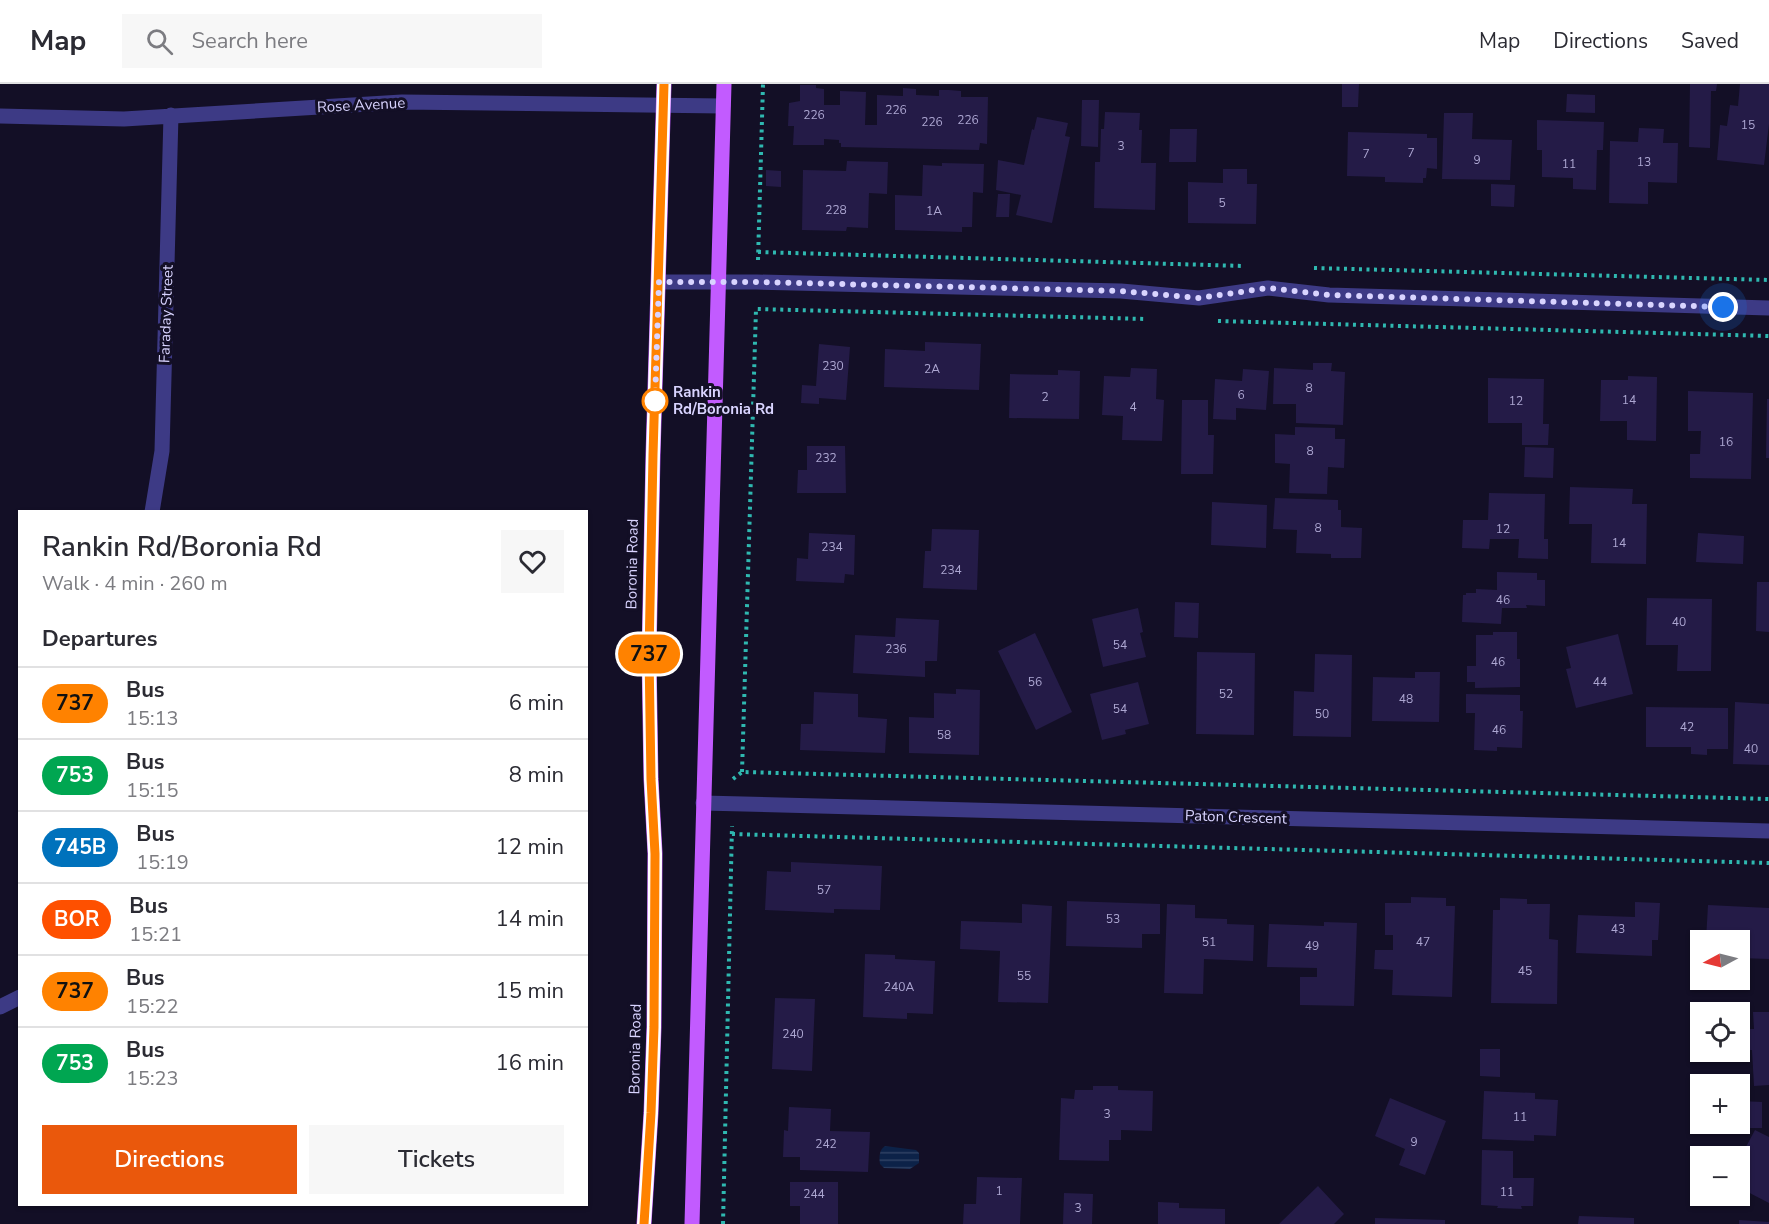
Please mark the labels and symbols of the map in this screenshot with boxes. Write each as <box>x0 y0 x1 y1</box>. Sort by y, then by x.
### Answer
street label: Rose Avenue <box>316 93 406 117</box>
house number: 226 <box>885 102 907 118</box>
house number: 226 <box>803 107 825 123</box>
house number: 226 <box>957 112 979 128</box>
house number: 226 <box>921 114 943 130</box>
house number: 15 <box>1741 117 1755 133</box>
house number: 3 <box>1117 138 1125 154</box>
house number: 7 <box>1407 145 1415 161</box>
house number: 7 <box>1362 146 1370 162</box>
house number: 9 <box>1473 152 1481 168</box>
house number: 13 <box>1637 154 1651 170</box>
house number: 11 <box>1562 156 1576 172</box>
house number: 5 <box>1218 195 1226 211</box>
house number: 228 <box>825 202 847 218</box>
house number: 1A <box>926 203 942 219</box>
street label: Faraday Street <box>154 264 178 363</box>
your location <box>1708 292 1738 322</box>
house number: 230 <box>822 358 844 374</box>
house number: 2A <box>924 361 940 377</box>
house number: 8 <box>1305 380 1313 396</box>
place label: Rankin Rd/Boronia Rd <box>673 382 774 419</box>
house number: 6 <box>1237 387 1245 403</box>
marker: Rankin Rd/Boronia Rd <box>642 388 668 414</box>
house number: 2 <box>1041 389 1049 405</box>
house number: 14 <box>1622 392 1636 408</box>
house number: 12 <box>1509 393 1523 409</box>
house number: 4 <box>1129 399 1137 415</box>
house number: 16 <box>1719 434 1733 450</box>
house number: 8 <box>1306 443 1314 459</box>
house number: 232 <box>815 450 837 466</box>
street label: Boronia Road <box>621 518 643 610</box>
house number: 8 <box>1314 520 1322 536</box>
house number: 12 <box>1496 521 1510 537</box>
house number: 14 <box>1612 535 1626 551</box>
house number: 234 <box>821 539 843 555</box>
house number: 234 <box>940 562 962 578</box>
house number: 46 <box>1496 592 1510 608</box>
house number: 40 <box>1672 614 1686 630</box>
line badge: 737 <box>614 634 684 674</box>
house number: 54 <box>1113 637 1127 653</box>
house number: 236 <box>885 641 907 657</box>
house number: 46 <box>1491 654 1505 670</box>
house number: 56 <box>1028 674 1042 690</box>
house number: 44 <box>1593 674 1607 690</box>
house number: 52 <box>1219 686 1233 702</box>
house number: 48 <box>1399 691 1413 707</box>
house number: 54 <box>1113 701 1127 717</box>
house number: 50 <box>1315 706 1329 722</box>
house number: 42 <box>1680 719 1694 735</box>
house number: 46 <box>1492 722 1506 738</box>
house number: 58 <box>937 727 951 743</box>
house number: 40 <box>1744 741 1758 757</box>
street label: Paton Crescent <box>1185 805 1288 829</box>
house number: 57 <box>817 882 831 898</box>
house number: 53 <box>1106 911 1120 927</box>
house number: 43 <box>1611 921 1625 937</box>
north arrow <box>1690 930 1750 990</box>
house number: 51 <box>1202 934 1216 950</box>
house number: 47 <box>1416 934 1430 950</box>
house number: 49 <box>1305 938 1319 954</box>
house number: 45 <box>1518 963 1532 979</box>
house number: 55 <box>1017 968 1031 984</box>
house number: 240A <box>884 979 914 995</box>
street label: Boronia Road <box>624 1003 646 1095</box>
house number: 240 <box>782 1026 804 1042</box>
house number: 3 <box>1103 1106 1111 1122</box>
house number: 11 <box>1513 1109 1527 1125</box>
house number: 9 <box>1410 1134 1418 1150</box>
house number: 242 <box>815 1136 837 1152</box>
house number: 1 <box>995 1183 1003 1199</box>
house number: 11 <box>1500 1184 1514 1200</box>
house number: 244 <box>803 1186 825 1202</box>
house number: 3 <box>1074 1200 1082 1216</box>

